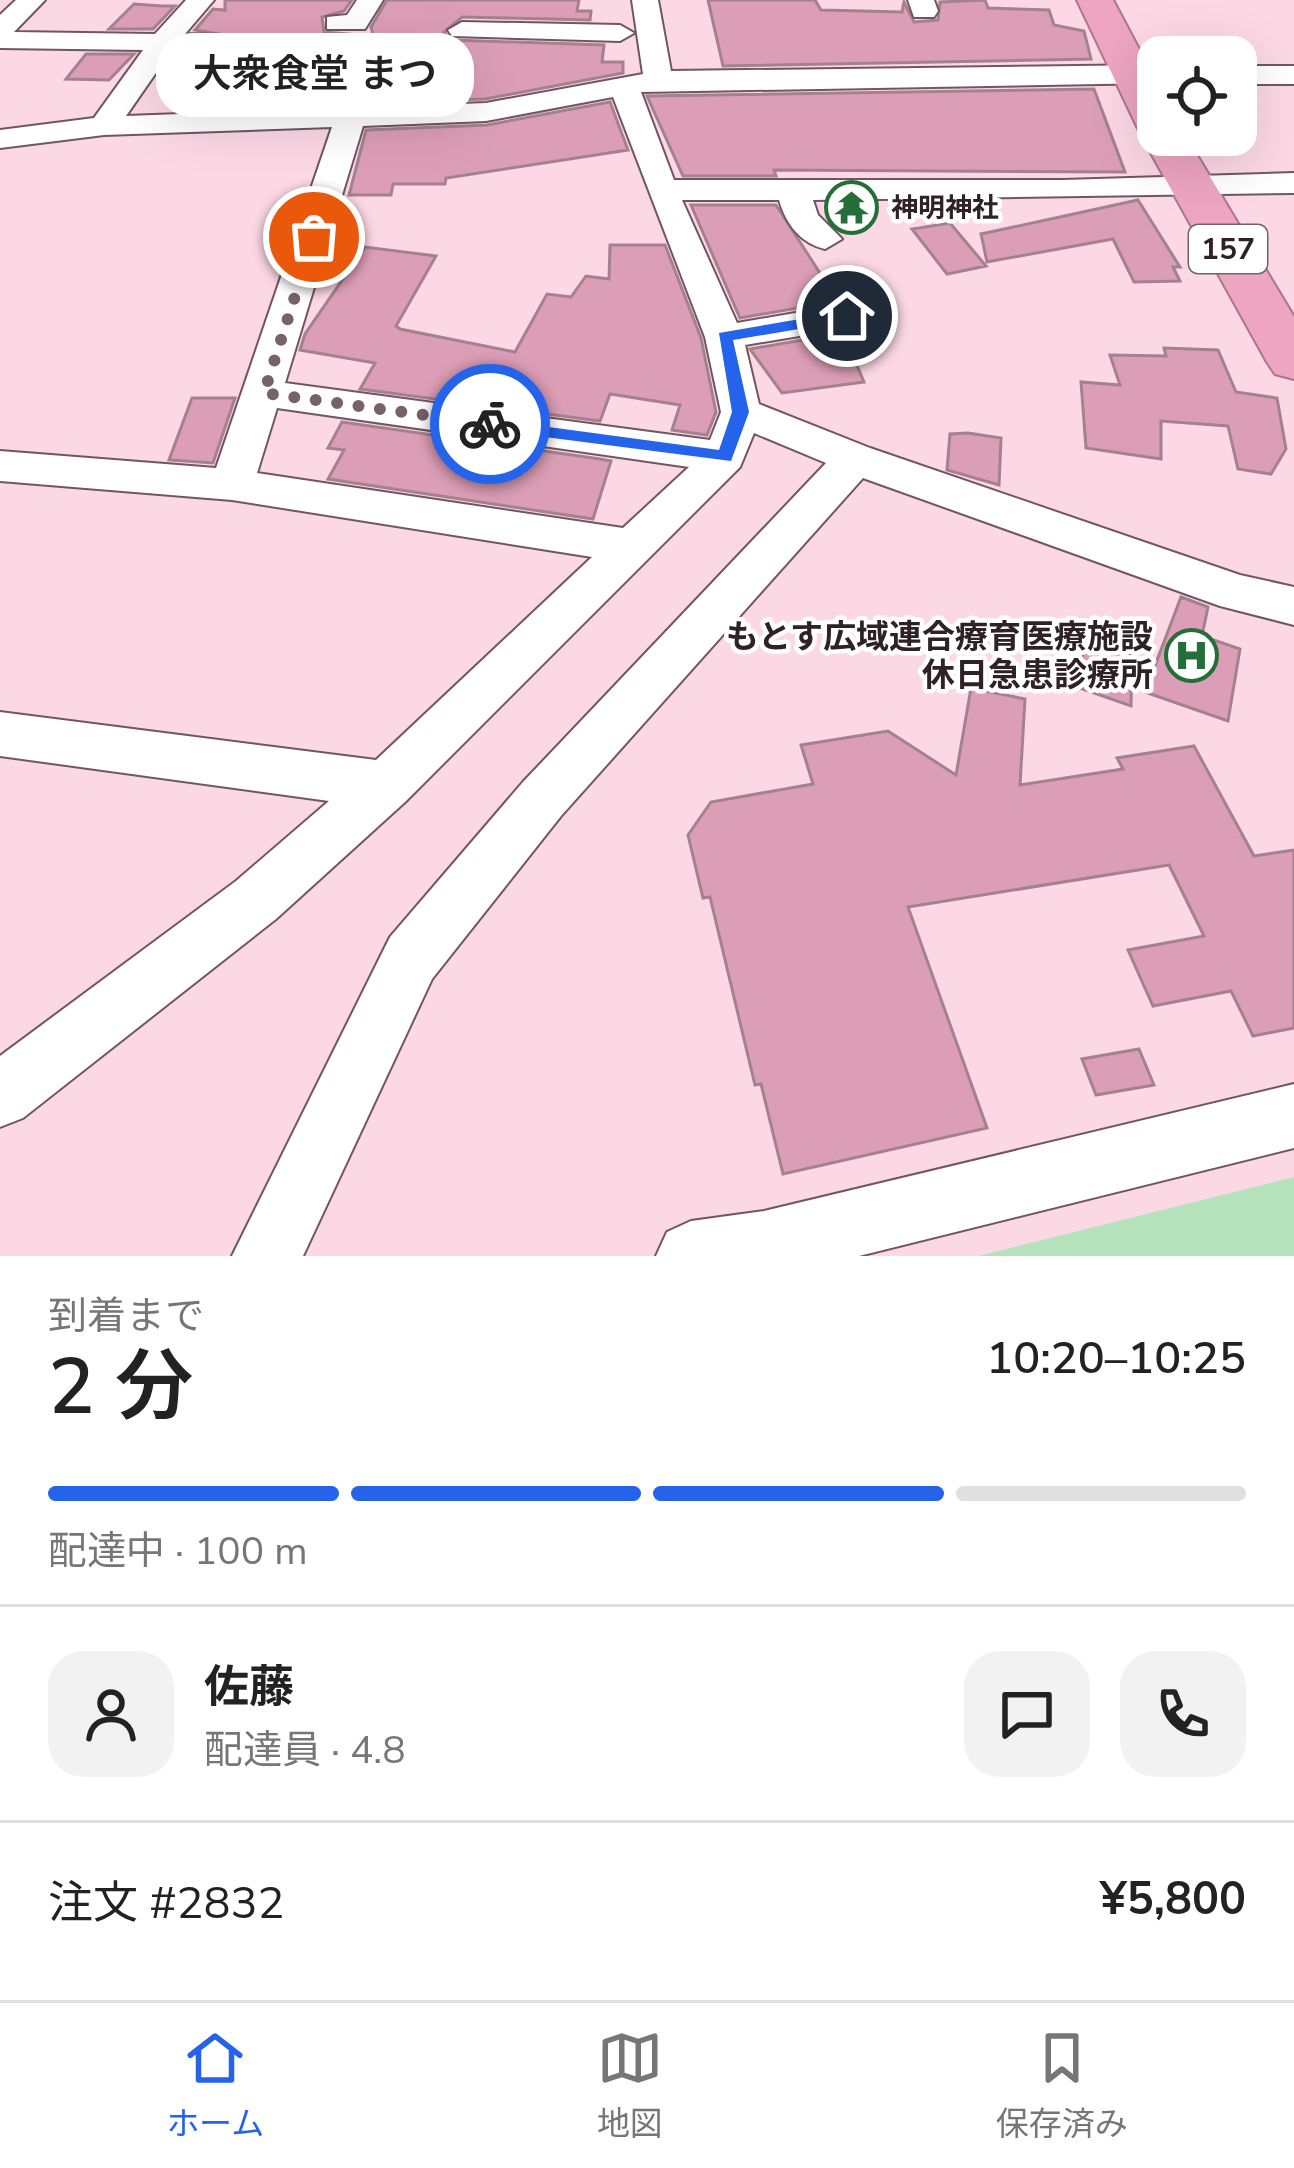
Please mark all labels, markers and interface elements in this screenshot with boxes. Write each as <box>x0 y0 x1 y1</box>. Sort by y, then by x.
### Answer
callout: 大衆食堂 まつ <box>155 33 473 117</box>
map controls <box>1137 36 1257 156</box>
button: locate <box>1137 36 1257 156</box>
text: 大衆食堂 まつ <box>193 48 437 101</box>
temple icon: 神明神社 <box>824 180 880 236</box>
pin <box>263 186 365 288</box>
place label: 神明神社 <box>891 190 999 227</box>
icon: bag <box>281 204 347 270</box>
road number: 157 <box>1189 225 1267 273</box>
pin <box>796 265 898 367</box>
icon: home <box>814 283 880 349</box>
courier <box>430 364 550 484</box>
icon: bike <box>457 391 523 457</box>
place label: もとす広域連合療育医療施設 休日急患診療所 <box>726 615 1153 698</box>
hospital icon: もとす広域連合療育医療施設 休日急患診療所 <box>1164 627 1220 683</box>
text: 到着まで <box>48 1290 204 1343</box>
text: 10:20–10:25 <box>986 1328 1246 1389</box>
text: 2 分 <box>48 1334 193 1441</box>
text: 配達中 · 100 m <box>48 1525 308 1578</box>
button: person <box>48 1651 174 1777</box>
button: chat <box>964 1651 1090 1777</box>
button: phone <box>1120 1651 1246 1777</box>
text: 佐藤 <box>204 1657 294 1718</box>
text: 配達員 · 4.8 <box>204 1724 406 1777</box>
text: ¥5,800 <box>1100 1869 1246 1930</box>
text: 注文 #2832 <box>48 1873 285 1934</box>
tab: ホーム <box>166 2025 264 2147</box>
tab: 地図 <box>597 2025 663 2147</box>
tab: 保存済み <box>996 2025 1128 2147</box>

